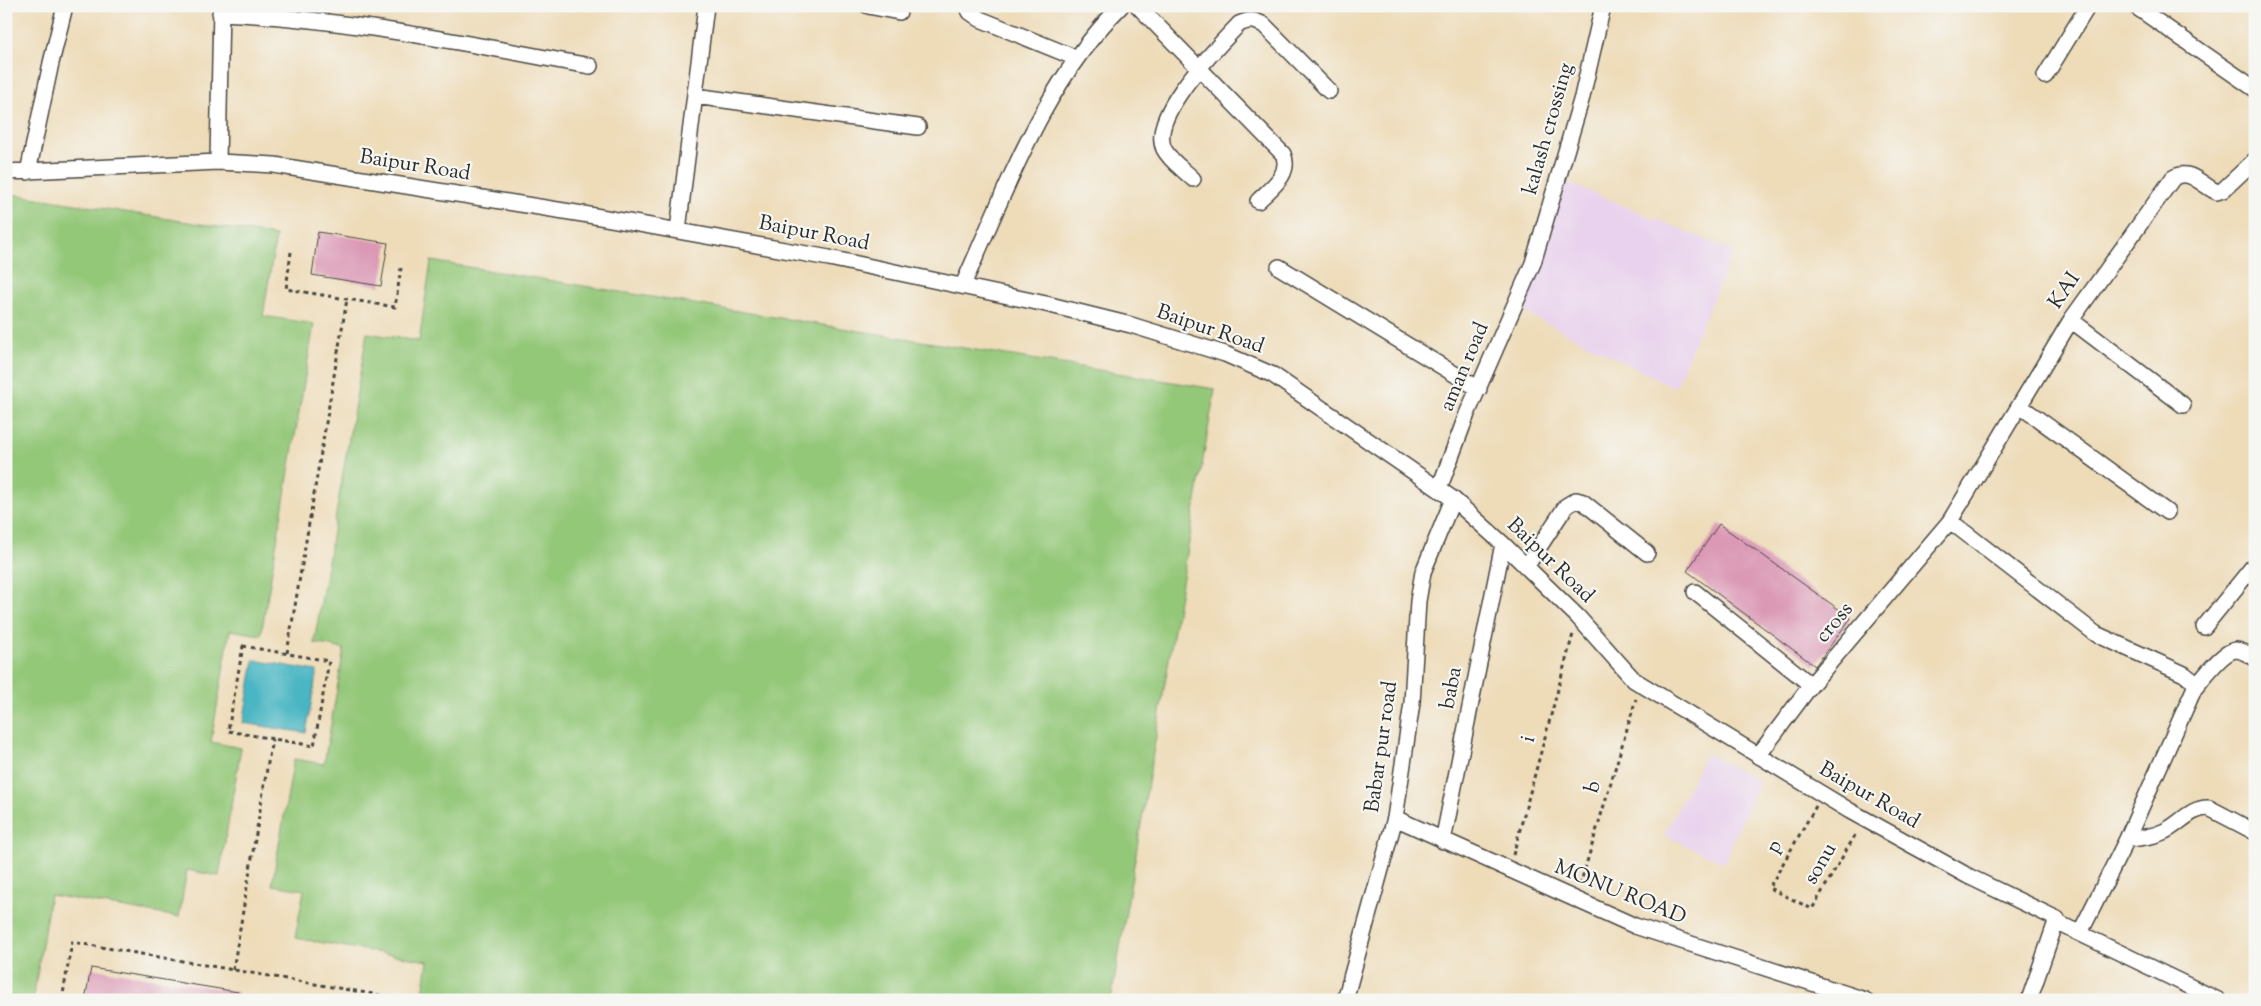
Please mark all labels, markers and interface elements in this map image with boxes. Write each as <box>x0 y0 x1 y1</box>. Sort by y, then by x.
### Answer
street label: kalash crossing <box>1516 60 1582 198</box>
street label: Baipur Road <box>357 142 473 190</box>
street label: Baipur Road <box>756 209 872 259</box>
street label: KAI <box>2042 266 2088 316</box>
street label: Baipur Road <box>1152 298 1268 362</box>
street label: aman road <box>1433 318 1497 416</box>
street label: Baipur Road <box>1499 511 1601 611</box>
street label: cross <box>1809 596 1861 650</box>
street label: baba <box>1433 664 1471 712</box>
street label: Babar pur road <box>1358 679 1406 815</box>
street label: i <box>1514 732 1544 746</box>
street label: Baipur Road <box>1813 755 1925 837</box>
street label: b <box>1578 777 1610 797</box>
street label: p <box>1759 835 1791 859</box>
street label: sonu <box>1797 837 1845 891</box>
street label: MONU ROAD <box>1549 853 1691 933</box>

